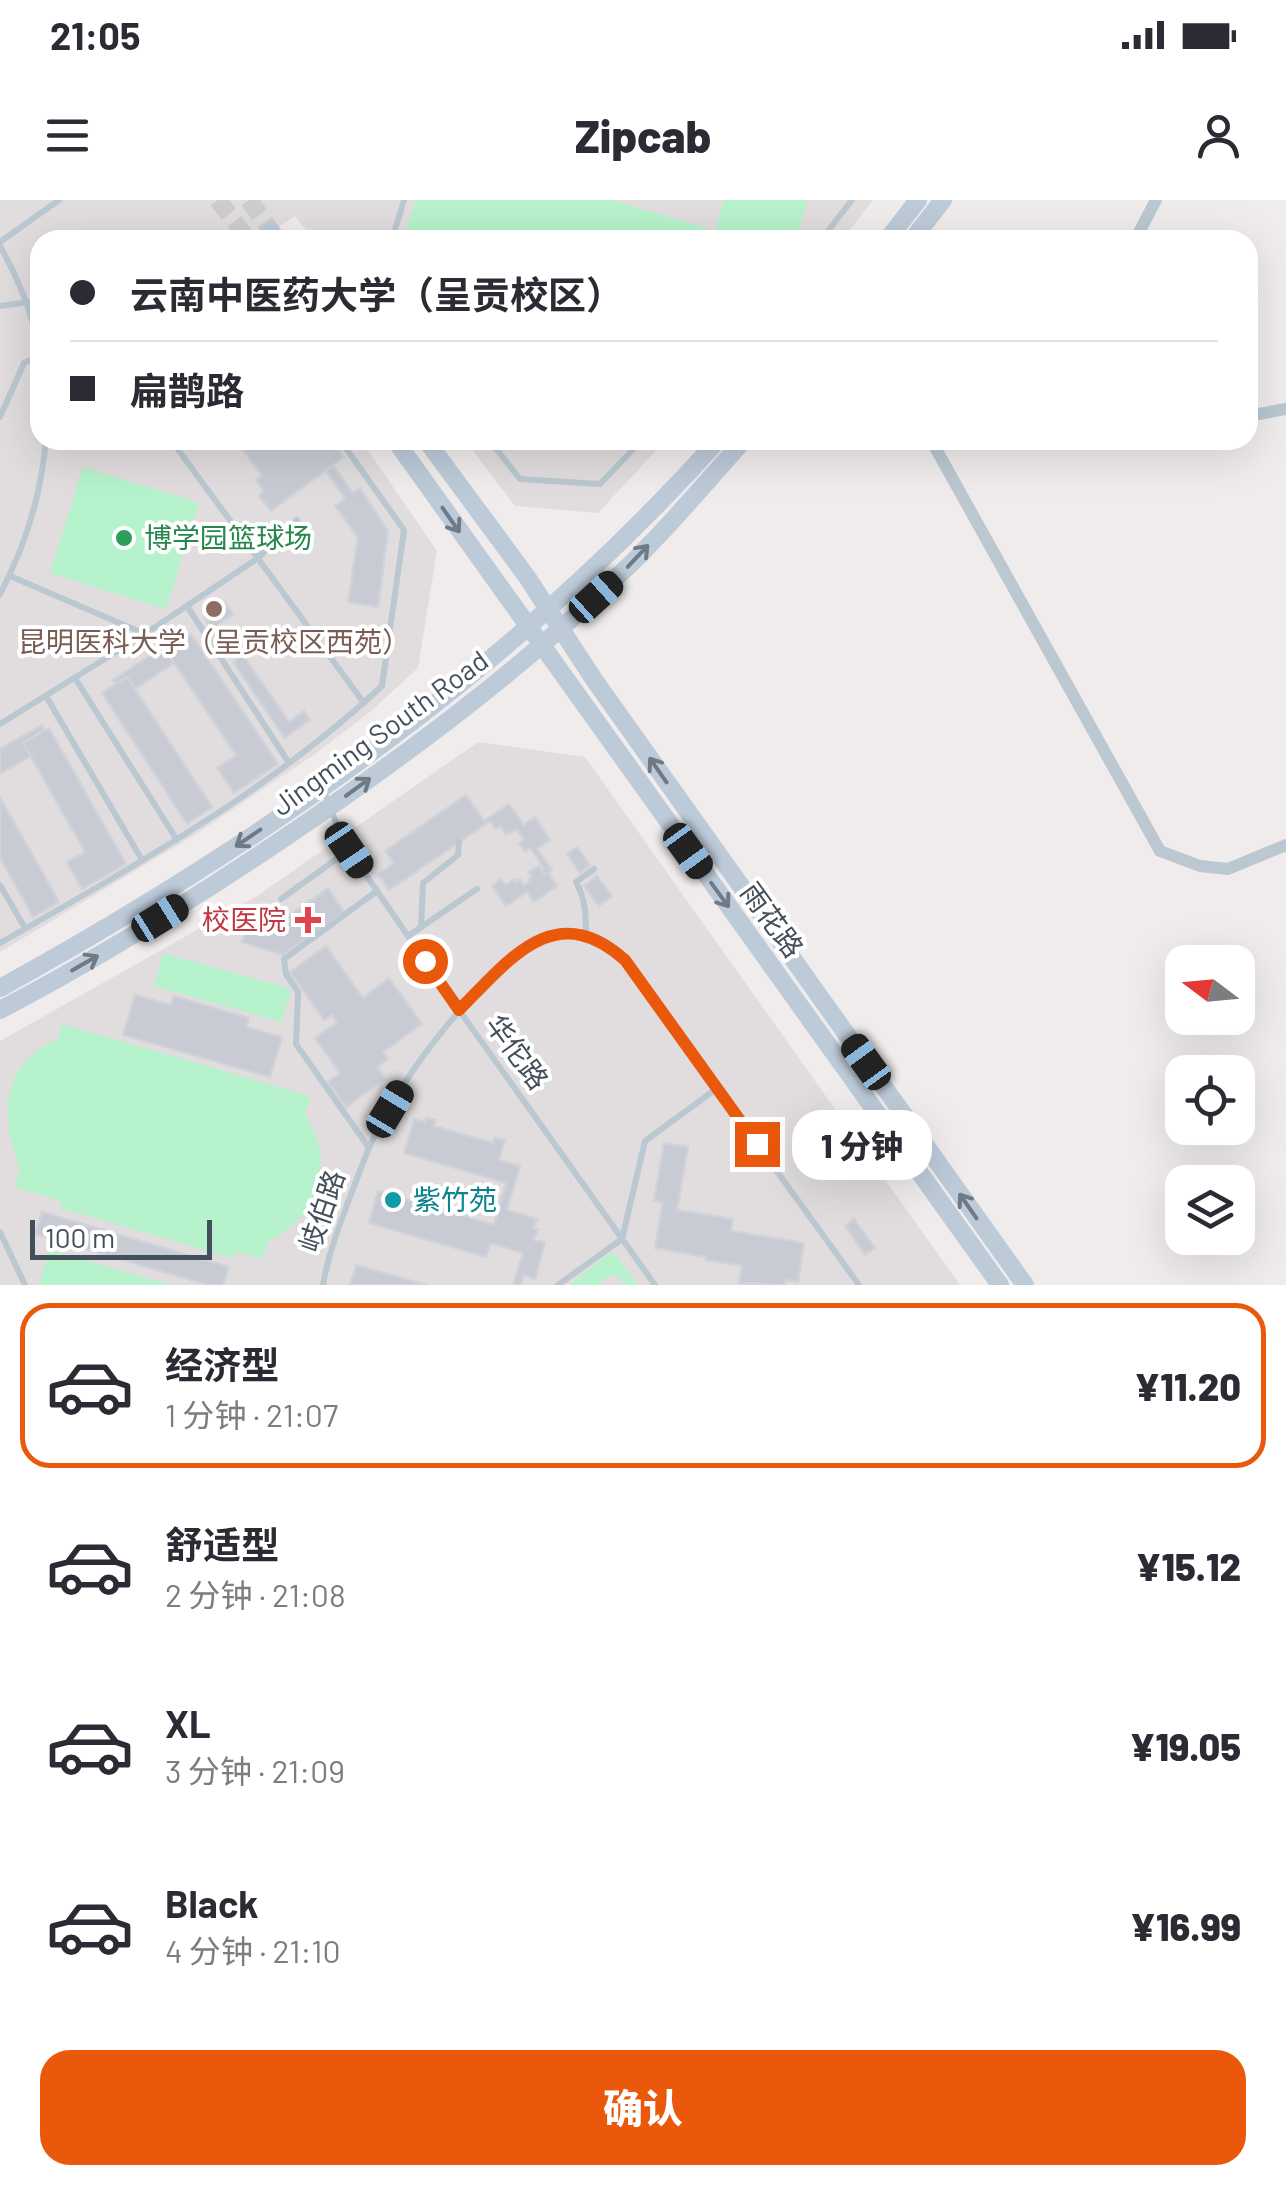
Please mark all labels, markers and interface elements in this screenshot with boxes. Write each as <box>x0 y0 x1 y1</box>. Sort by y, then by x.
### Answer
text: 21:05 <box>50 12 140 58</box>
icon: menu <box>40 108 95 163</box>
text: Zipcab <box>575 108 711 162</box>
icon: person <box>1191 108 1246 163</box>
text: 云南中医药大学（呈贡校区） <box>130 271 624 317</box>
text: 扁鹊路 <box>130 367 244 413</box>
one-way arrow <box>440 505 461 533</box>
place label: 博学园篮球场 <box>144 520 312 554</box>
marker: 博学园篮球场 <box>113 527 135 549</box>
one-way arrow <box>626 544 649 569</box>
car <box>564 566 628 628</box>
marker: 昆明医科大学（呈贡校区西苑） <box>203 598 225 620</box>
place label: 昆明医科大学（呈贡校区西苑） <box>18 624 410 658</box>
street label: Jingming South Road <box>265 642 494 822</box>
one-way arrow <box>648 757 669 784</box>
one-way arrow <box>344 777 371 798</box>
car <box>320 817 378 883</box>
car <box>658 818 718 884</box>
one-way arrow <box>234 827 262 848</box>
street label: 雨花路 <box>734 875 811 963</box>
one-way arrow <box>709 881 730 909</box>
car <box>127 889 193 947</box>
place label: 校医院 <box>202 902 286 936</box>
marker: 校医院 <box>295 907 321 933</box>
route start <box>403 939 448 984</box>
north arrow <box>1165 945 1255 1035</box>
map controls <box>1165 945 1255 1255</box>
one-way arrow <box>70 952 99 972</box>
street label: 华佗路 <box>479 1007 556 1095</box>
car <box>836 1029 896 1095</box>
button: locate <box>1165 1055 1255 1145</box>
car <box>362 1076 418 1142</box>
callout: 1 分钟 <box>792 1109 932 1179</box>
route end <box>735 1122 780 1167</box>
text: 1 分钟 <box>821 1126 903 1164</box>
street label: 岐伯路 <box>291 1165 351 1256</box>
button: layers <box>1165 1165 1255 1255</box>
place label: 紫竹苑 <box>413 1182 497 1216</box>
marker: 紫竹苑 <box>382 1189 404 1211</box>
one-way arrow <box>958 1192 979 1220</box>
scale bar <box>30 1215 212 1260</box>
text: 100 m <box>45 1220 115 1254</box>
icon: car <box>45 1341 135 1431</box>
text: 经济型 <box>165 1341 279 1387</box>
text: ¥11.20 <box>1134 1363 1241 1409</box>
text: 1 分钟 · 21:07 <box>165 1395 338 1433</box>
icon: car <box>45 1521 135 1611</box>
text: 舒适型 <box>165 1521 279 1567</box>
text: ¥15.12 <box>1135 1543 1241 1589</box>
text: 2 分钟 · 21:08 <box>165 1575 346 1613</box>
text: XL <box>165 1700 211 1746</box>
icon: car <box>45 1701 135 1791</box>
text: ¥19.05 <box>1129 1723 1241 1769</box>
text: 3 分钟 · 21:09 <box>165 1751 345 1789</box>
text: Black <box>165 1880 259 1926</box>
icon: car <box>45 1881 135 1971</box>
text: ¥16.99 <box>1130 1903 1241 1949</box>
text: 4 分钟 · 21:10 <box>165 1931 341 1969</box>
button: 确认 <box>40 2050 1246 2165</box>

